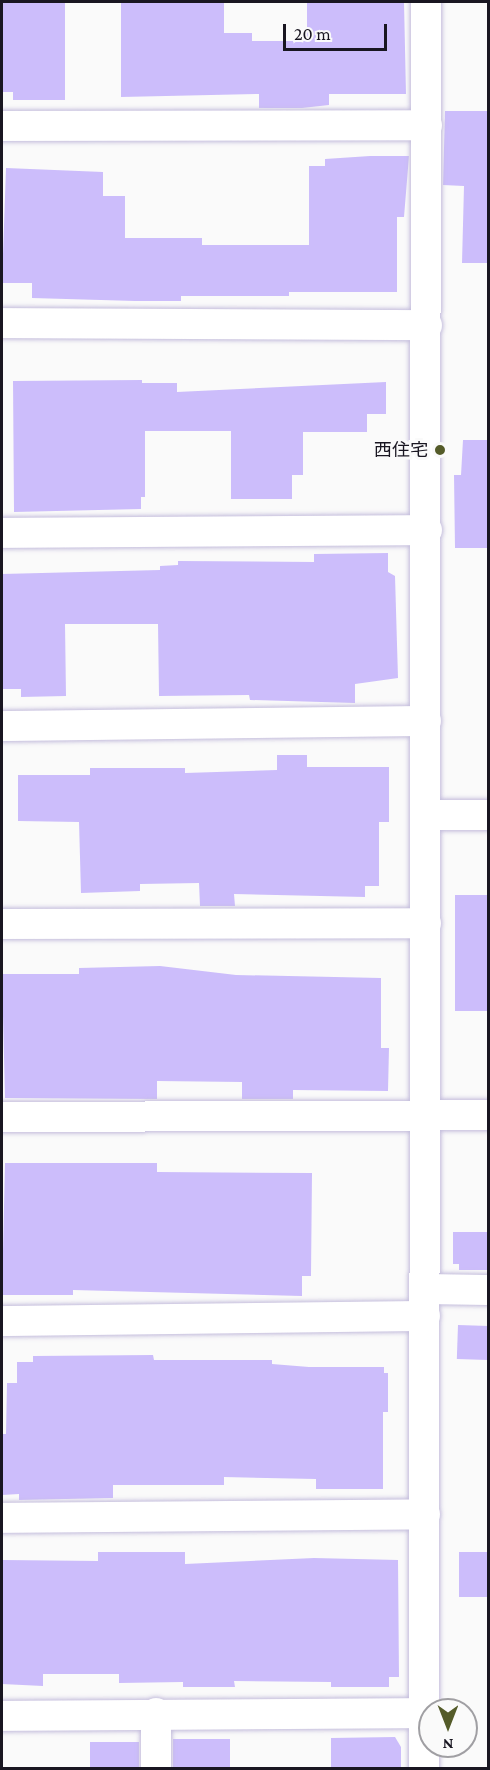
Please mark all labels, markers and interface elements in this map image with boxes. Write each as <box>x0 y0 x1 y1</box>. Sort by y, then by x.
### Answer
scale bar <box>286 12 390 50</box>
text: 20 m <box>294 24 331 44</box>
place label: 西住宅 <box>374 439 428 461</box>
marker: 西住宅 <box>433 443 447 457</box>
north arrow <box>418 1698 478 1758</box>
text: N <box>443 1736 453 1753</box>

